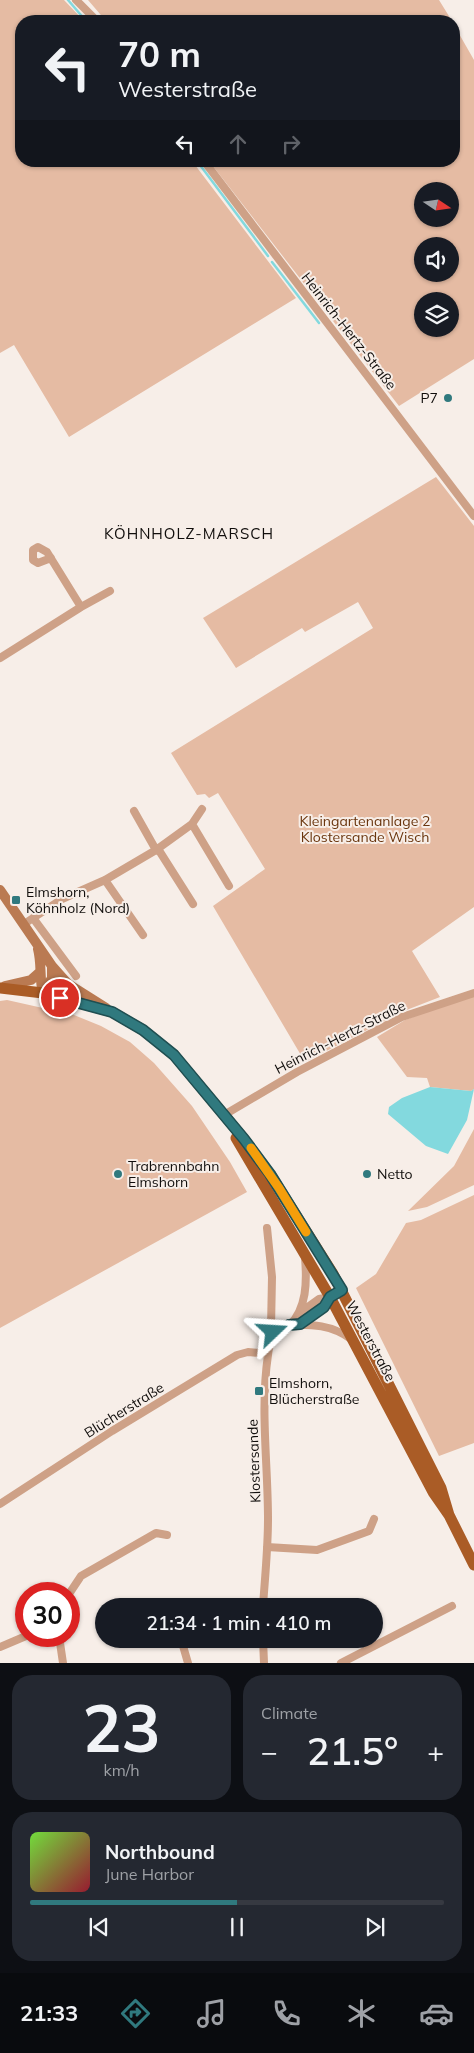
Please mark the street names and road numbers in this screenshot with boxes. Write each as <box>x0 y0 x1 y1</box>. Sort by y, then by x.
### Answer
street label: Heinrich-Hertz-Straße <box>298 269 400 393</box>
street label: Heinrich-Hertz-Straße <box>272 996 408 1078</box>
street label: Westerstraße <box>342 1298 400 1384</box>
street label: Blücherstraße <box>81 1378 167 1442</box>
street label: Klostersande <box>244 1419 264 1503</box>

